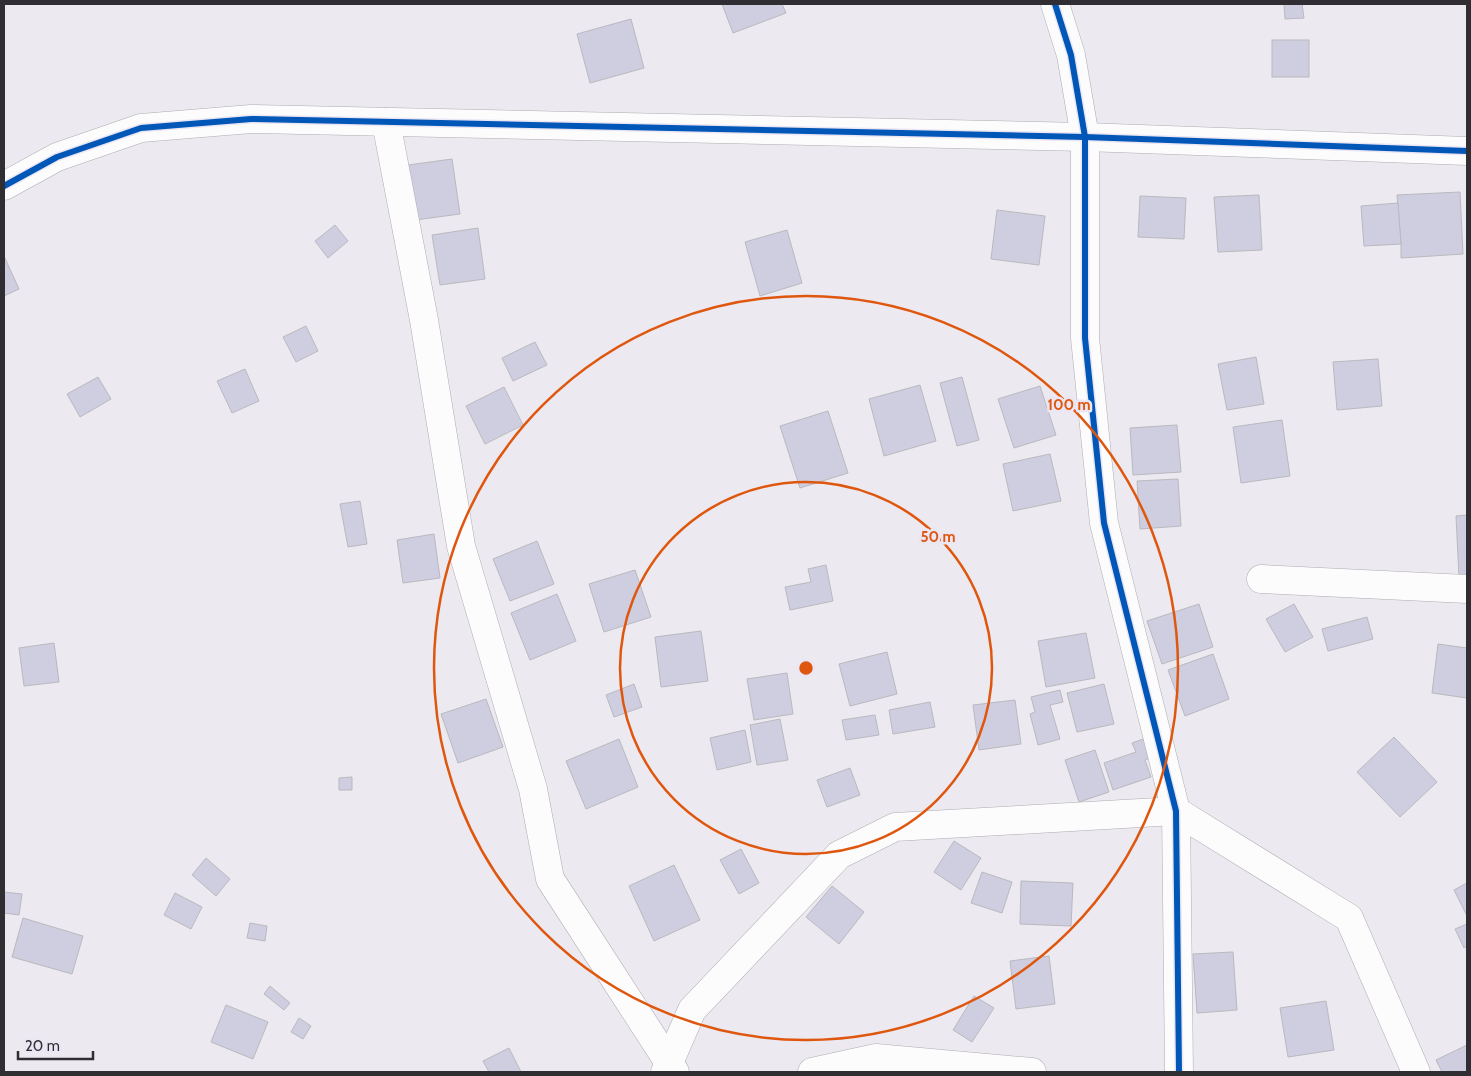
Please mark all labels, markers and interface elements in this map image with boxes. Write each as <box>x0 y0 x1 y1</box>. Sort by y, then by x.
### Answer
text: 100 m <box>1047 396 1091 414</box>
text: 50 m <box>920 528 956 546</box>
centre of rings <box>797 659 815 677</box>
scale bar <box>18 1028 92 1060</box>
text: 20 m <box>25 1037 60 1055</box>

